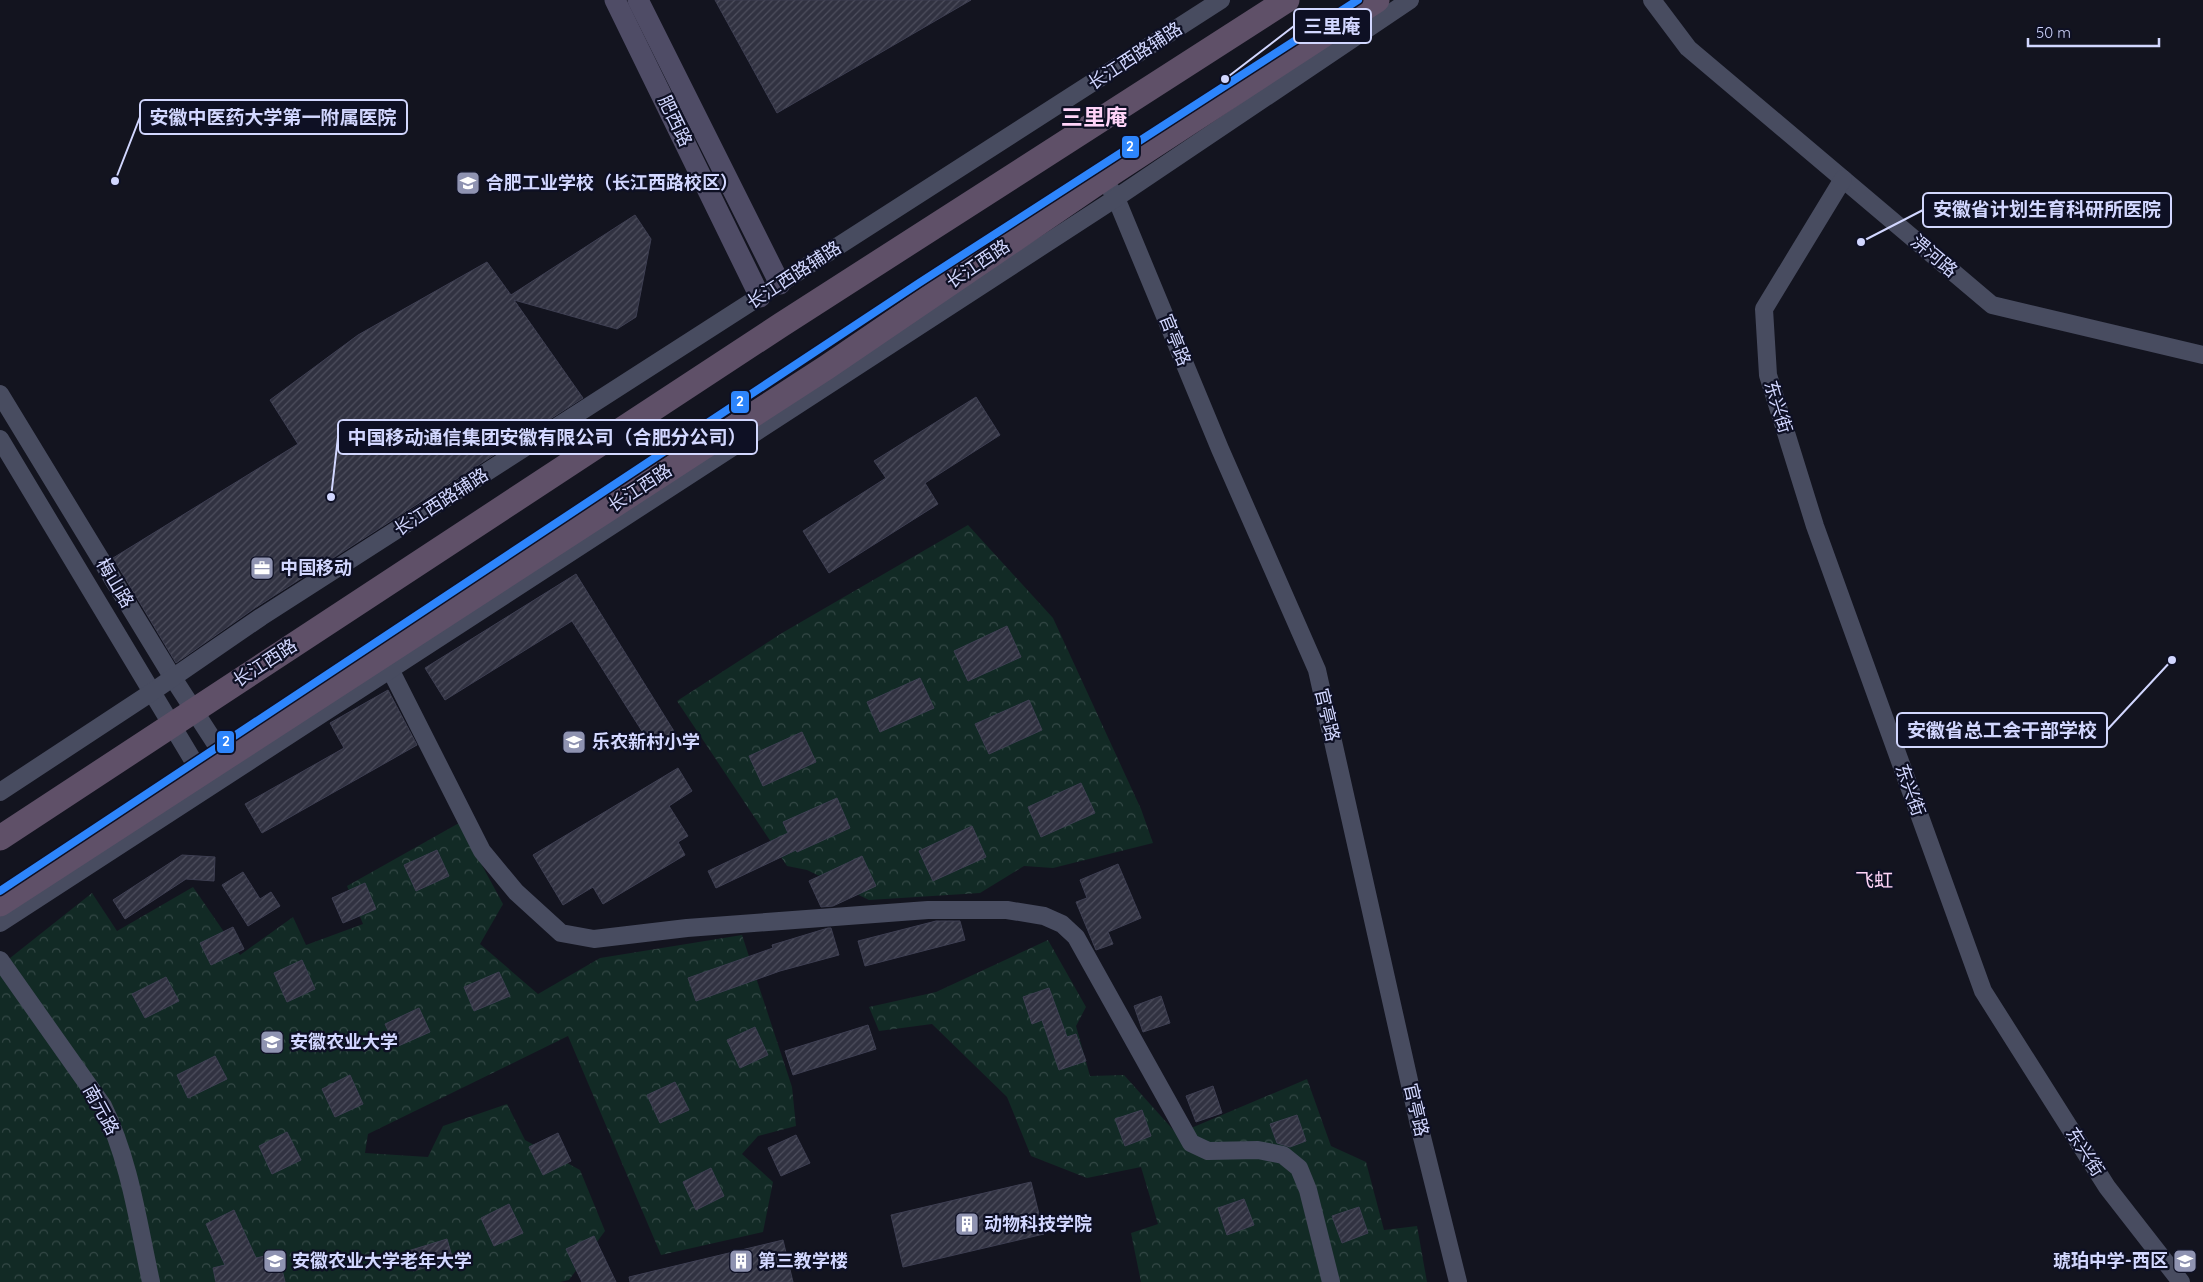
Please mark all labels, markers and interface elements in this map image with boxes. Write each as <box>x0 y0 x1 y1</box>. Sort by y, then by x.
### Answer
callout: 三里庵 <box>1294 9 1371 43</box>
text: 三里庵 <box>1303 14 1361 38</box>
scale bar <box>2028 15 2159 47</box>
street label: 长江西路辅路 <box>1083 17 1186 95</box>
text: 50 m <box>2036 23 2071 42</box>
street label: 肥西路 <box>653 91 698 150</box>
callout: 安徽中医药大学第一附属医院 <box>140 100 407 134</box>
district label: 三里庵 <box>1061 103 1127 131</box>
text: 安徽中医药大学第一附属医院 <box>149 105 397 129</box>
line badge: 2 <box>1121 135 1140 159</box>
text: 2 <box>1126 137 1134 155</box>
school or university icon: 合肥工业学校（长江西路校区） <box>455 170 481 196</box>
place label: 合肥工业学校（长江西路校区） <box>486 171 738 194</box>
callout: 安徽省计划生育科研所医院 <box>1923 193 2171 227</box>
text: 安徽省计划生育科研所医院 <box>1933 197 2161 221</box>
street label: 淠河路 <box>1906 229 1962 282</box>
street label: 长江西路 <box>941 234 1014 293</box>
street label: 长江西路辅路 <box>742 236 845 314</box>
street label: 官亭路 <box>1155 310 1196 369</box>
street label: 东兴街 <box>1760 378 1797 436</box>
line badge: 2 <box>730 390 750 414</box>
text: 2 <box>736 392 744 410</box>
callout: 中国移动通信集团安徽有限公司（合肥分公司） <box>338 420 757 454</box>
text: 中国移动通信集团安徽有限公司（合肥分公司） <box>347 425 747 449</box>
street label: 长江西路 <box>603 458 676 517</box>
street label: 长江西路辅路 <box>389 463 492 541</box>
street label: 梅山路 <box>92 554 139 612</box>
office icon: 中国移动 <box>249 555 275 581</box>
place label: 中国移动 <box>280 556 352 579</box>
street label: 长江西路 <box>228 633 301 692</box>
street label: 官亭路 <box>1310 686 1345 744</box>
callout: 安徽省总工会干部学校 <box>1897 713 2107 747</box>
text: 安徽省总工会干部学校 <box>1907 718 2097 742</box>
school or university icon: 乐农新村小学 <box>561 729 587 755</box>
line badge: 2 <box>216 730 235 754</box>
place label: 乐农新村小学 <box>592 730 700 753</box>
text: 2 <box>222 732 230 750</box>
street label: 东兴街 <box>1890 761 1931 819</box>
district label: 飞虹 <box>1855 868 1893 892</box>
school or university icon: 安徽农业大学 <box>259 1029 285 1055</box>
place label: 安徽农业大学 <box>290 1030 398 1053</box>
street label: 南元路 <box>78 1081 125 1139</box>
street label: 官亭路 <box>1399 1081 1434 1139</box>
street label: 东兴街 <box>2061 1123 2110 1181</box>
building icon: 动物科技学院 <box>954 1211 980 1237</box>
place label: 动物科技学院 <box>984 1212 1092 1235</box>
school or university icon: 安徽农业大学老年大学 <box>262 1248 288 1274</box>
building icon: 第三教学楼 <box>728 1248 754 1274</box>
school or university icon: 琥珀中学-西区 <box>2172 1248 2198 1274</box>
place label: 安徽农业大学老年大学 <box>292 1249 472 1272</box>
place label: 第三教学楼 <box>758 1249 848 1272</box>
place label: 琥珀中学-西区 <box>2053 1249 2168 1272</box>

